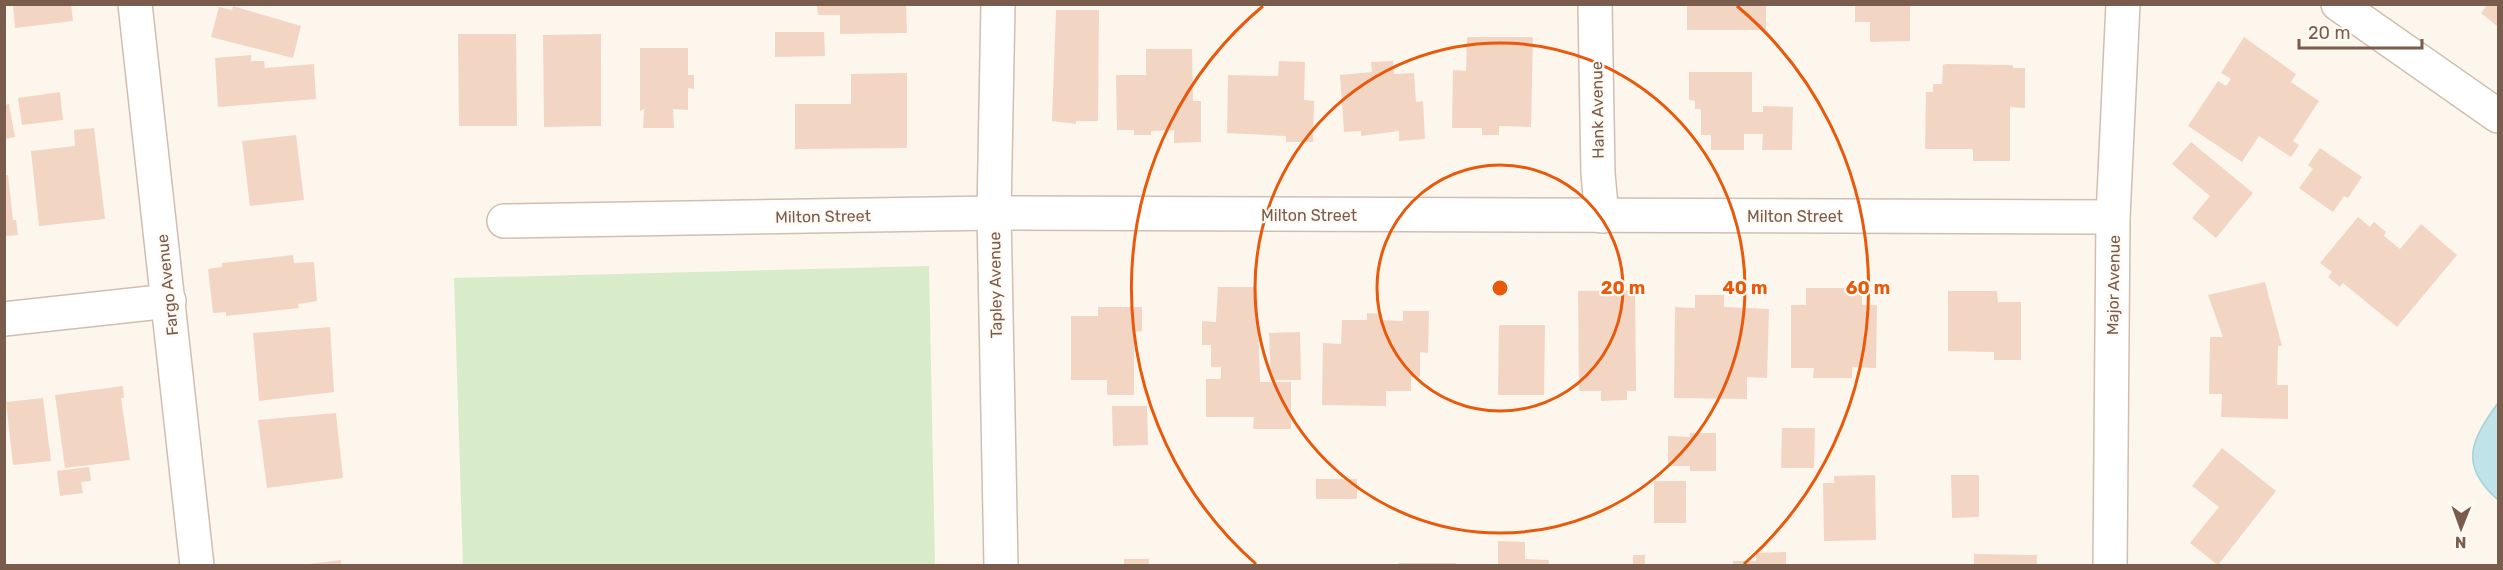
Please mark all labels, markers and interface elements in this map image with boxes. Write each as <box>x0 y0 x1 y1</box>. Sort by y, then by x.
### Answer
scale bar <box>2299 12 2422 50</box>
text: 20 m <box>2308 22 2350 44</box>
street label: Hank Avenue <box>1587 61 1608 159</box>
street label: Milton Street <box>775 206 871 227</box>
street label: Milton Street <box>1261 206 1357 225</box>
street label: Milton Street <box>1747 207 1843 226</box>
street label: Tapley Avenue <box>985 231 1006 338</box>
street label: Fargo Avenue <box>153 233 182 337</box>
street label: Major Avenue <box>2103 235 2124 335</box>
text: 20 m <box>1601 277 1645 299</box>
text: 40 m <box>1723 277 1767 299</box>
text: 60 m <box>1846 277 1890 299</box>
centre of rings <box>1490 278 1510 298</box>
north arrow <box>2431 498 2491 558</box>
text: N <box>2455 533 2467 552</box>

